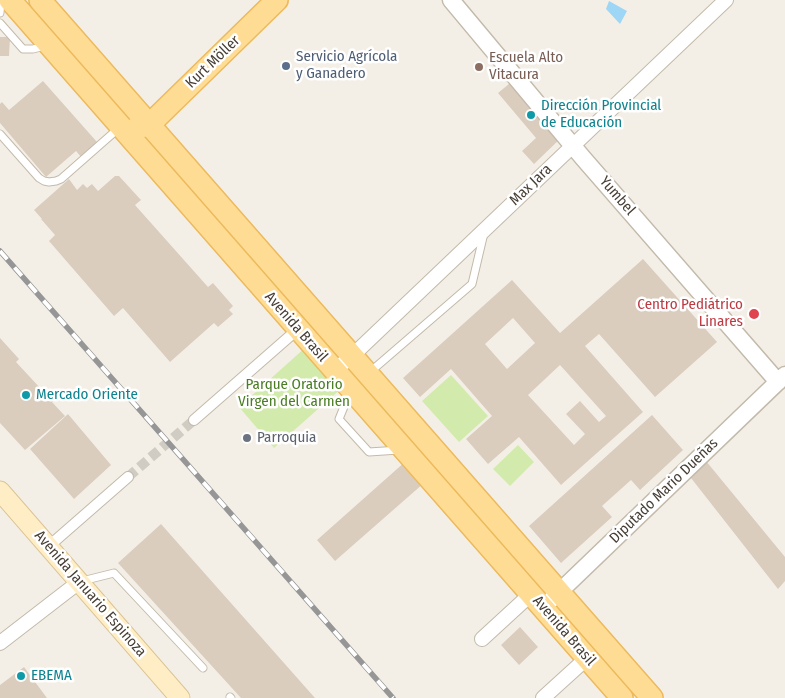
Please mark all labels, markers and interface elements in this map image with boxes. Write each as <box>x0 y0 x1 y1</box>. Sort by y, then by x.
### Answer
street label: Kurt Möller <box>182 32 244 92</box>
place label: Servicio Agrícola y Ganadero <box>296 48 397 83</box>
place label: Escuela Alto Vitacura <box>489 49 563 84</box>
marker: Servicio Agrícola y Ganadero <box>280 60 292 72</box>
marker: Escuela Alto Vitacura <box>473 61 485 73</box>
place label: Dirección Provincial de Educación <box>541 97 661 132</box>
marker: Dirección Provincial de Educación <box>525 109 537 121</box>
street label: Max Jara <box>506 161 556 209</box>
street label: Yumbel <box>595 173 639 219</box>
street label: Avenida Brasil <box>261 288 331 366</box>
place label: Centro Pediátrico Linares <box>637 296 743 331</box>
marker: Centro Pediátrico Linares <box>747 307 761 321</box>
park label: Parque Oratorio Virgen del Carmen <box>238 376 350 411</box>
place label: Mercado Oriente <box>36 386 138 404</box>
marker: Mercado Oriente <box>20 389 32 401</box>
place label: Parroquia <box>257 429 316 447</box>
marker: Parroquia <box>241 432 253 444</box>
street label: Diputado Mario Dueñas <box>606 435 722 547</box>
street label: Avenida Januario Espinoza <box>30 527 150 661</box>
street label: Avenida Brasil <box>529 592 599 670</box>
place label: EBEMA <box>31 667 72 685</box>
marker: EBEMA <box>15 670 27 682</box>

